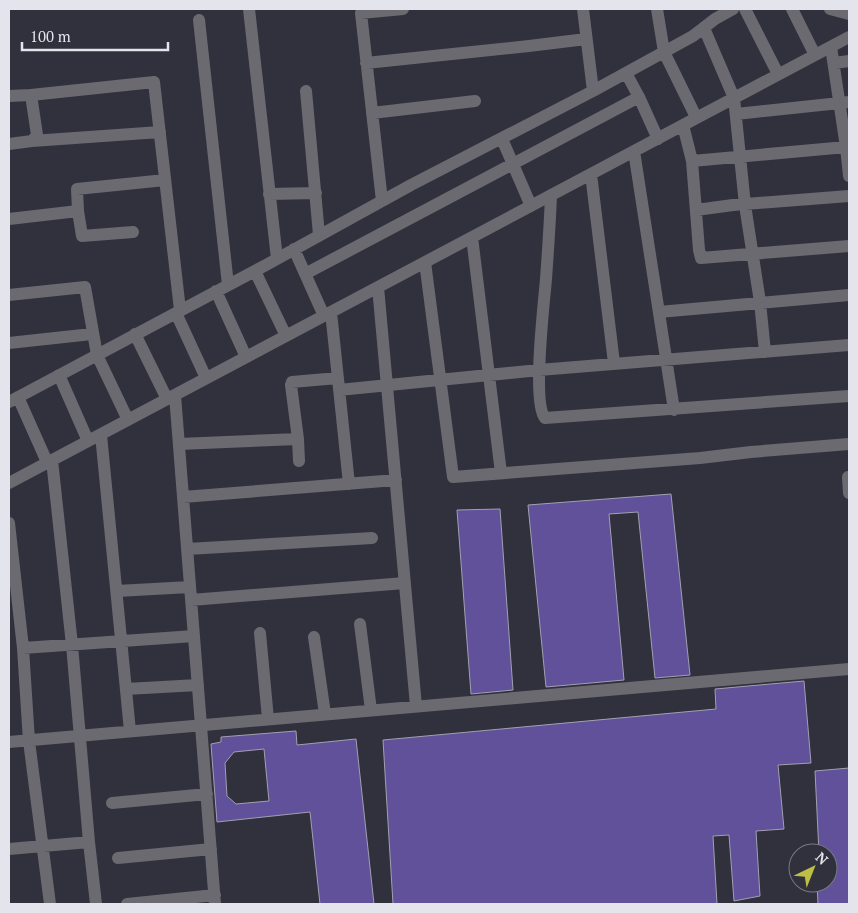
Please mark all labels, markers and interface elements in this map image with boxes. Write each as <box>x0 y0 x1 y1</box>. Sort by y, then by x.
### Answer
scale bar <box>22 20 169 52</box>
text: 100 m <box>30 26 71 46</box>
north arrow <box>788 843 838 893</box>
text: N <box>812 848 833 869</box>

